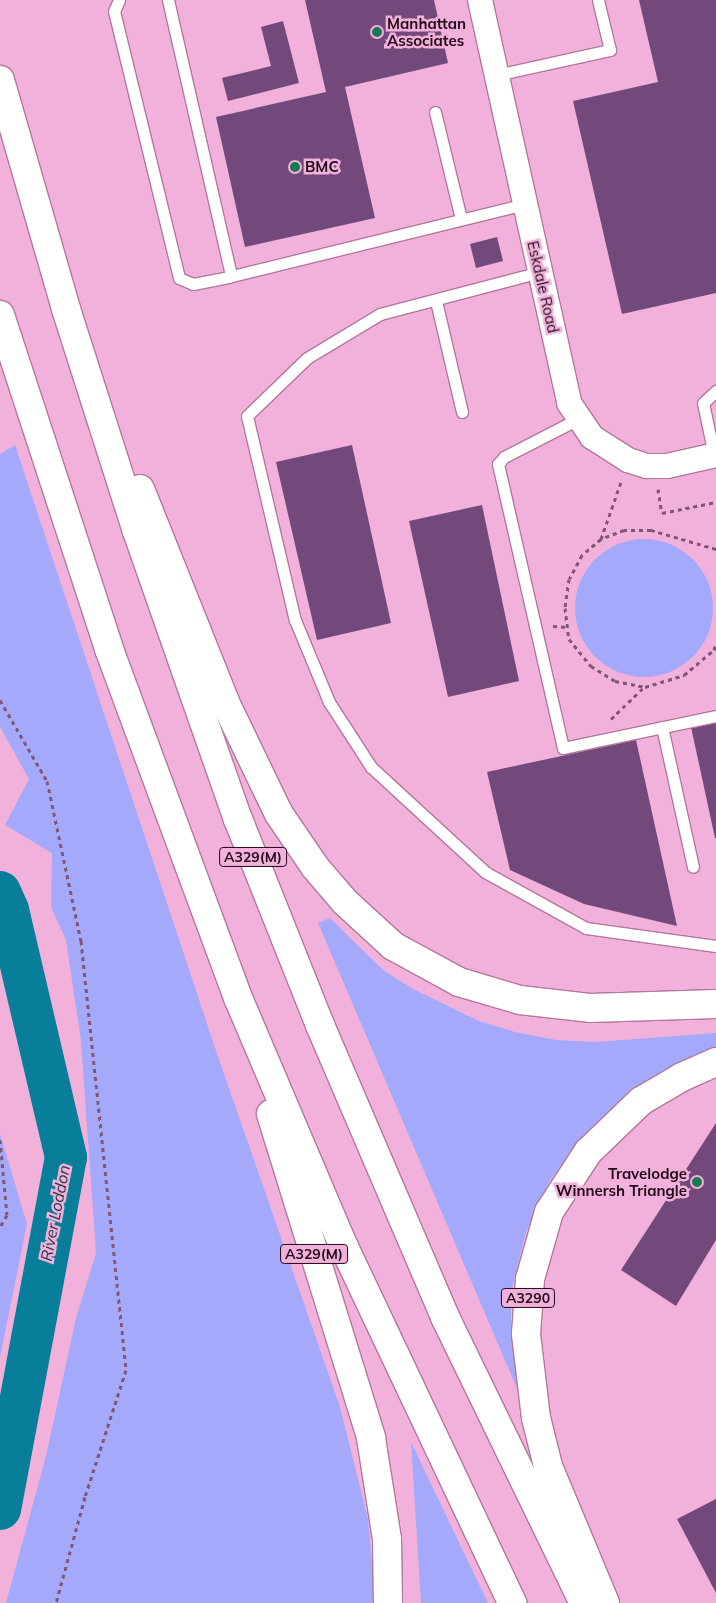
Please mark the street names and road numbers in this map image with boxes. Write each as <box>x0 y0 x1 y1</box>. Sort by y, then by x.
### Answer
street label: Eskdale Road <box>524 239 562 335</box>
road number: A329(M) <box>218 846 288 869</box>
road number: A329(M) <box>279 1242 349 1266</box>
road number: A3290 <box>500 1286 556 1310</box>

